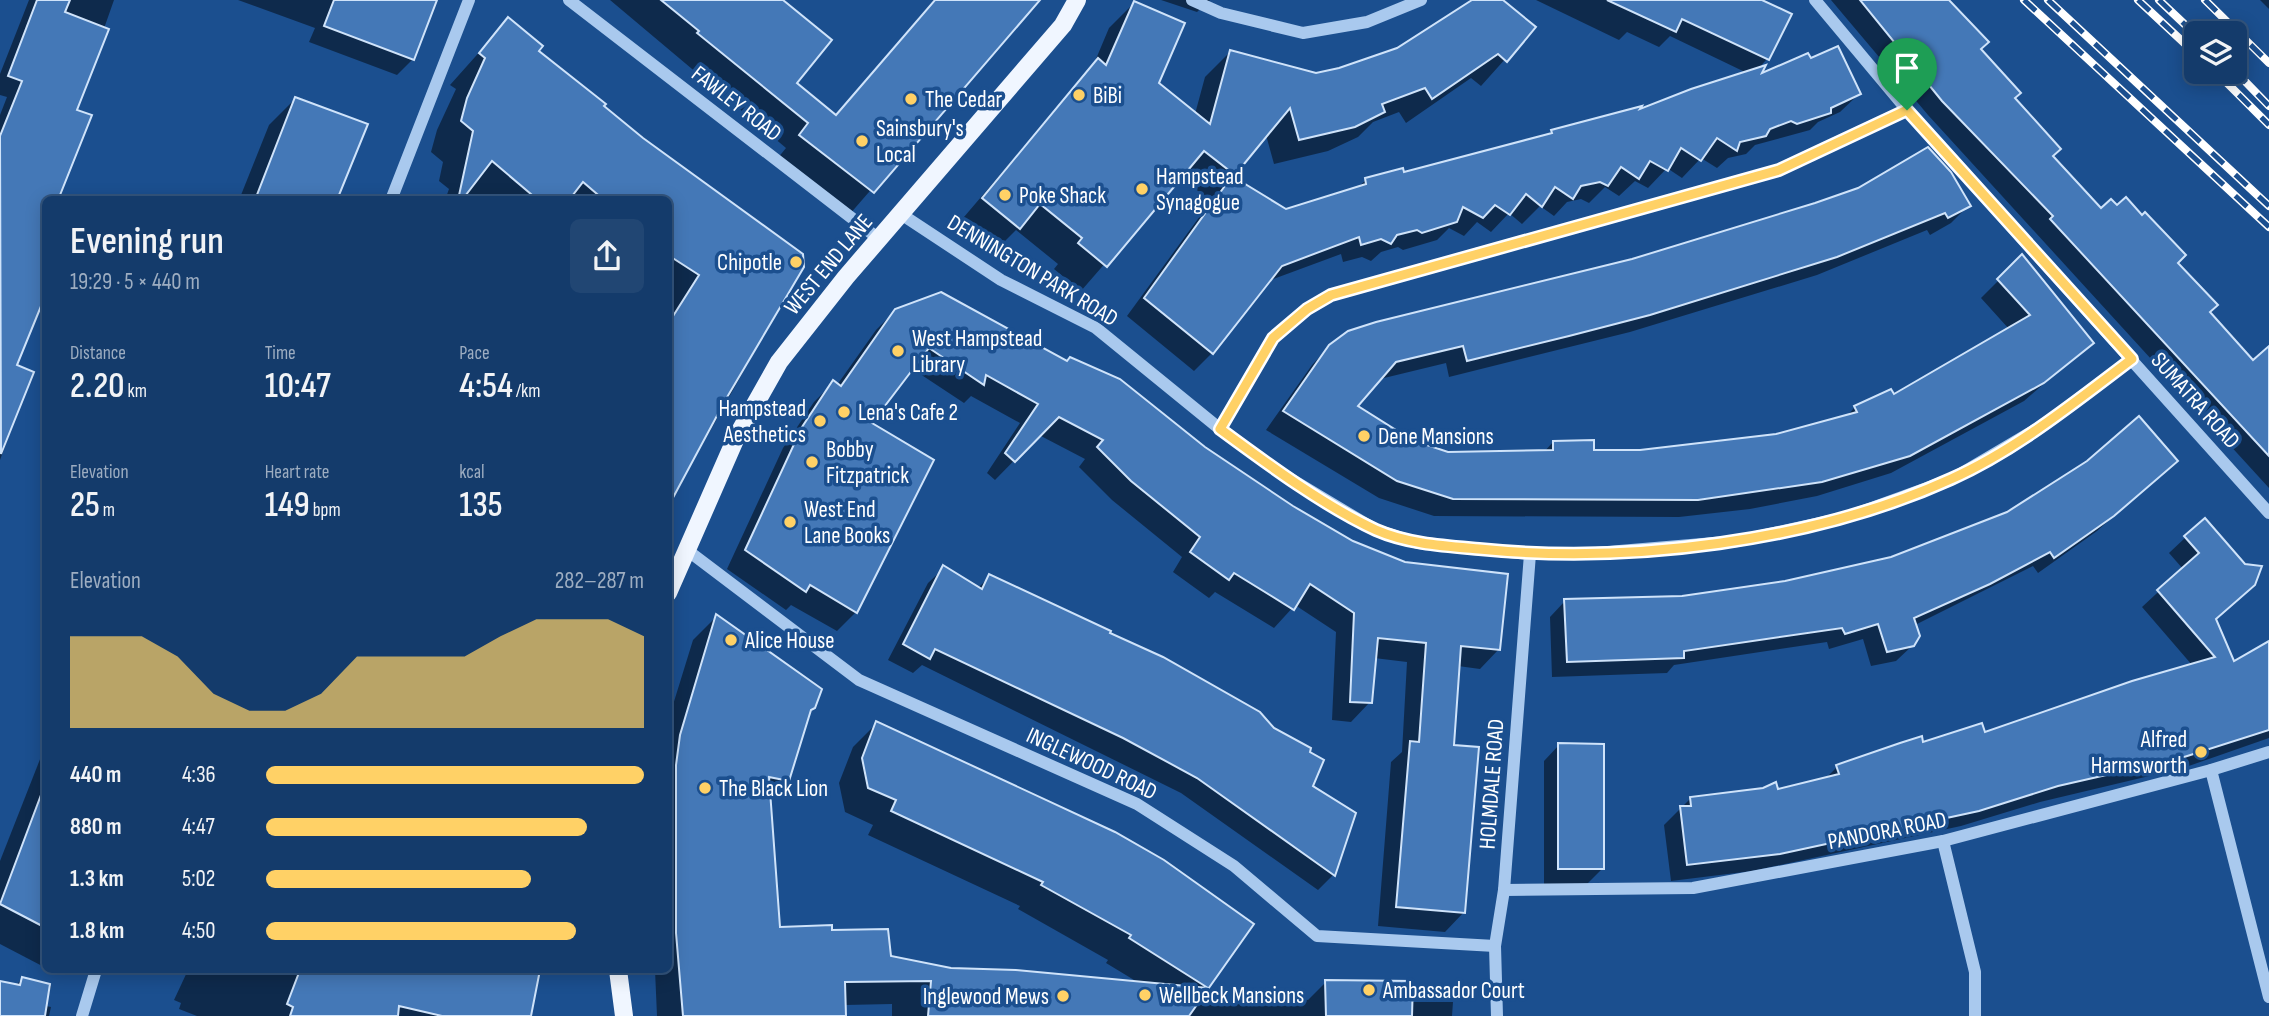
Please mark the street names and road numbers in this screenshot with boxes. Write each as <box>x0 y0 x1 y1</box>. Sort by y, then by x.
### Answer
street label: FAWLEY ROAD <box>686 60 787 148</box>
street label: WEST END LANE <box>778 208 879 321</box>
street label: DENNINGTON PARK ROAD <box>942 209 1123 333</box>
street label: SUMATRA ROAD <box>2145 347 2246 455</box>
street label: HOLMDALE ROAD <box>1473 718 1511 850</box>
street label: INGLEWOOD ROAD <box>1022 721 1161 806</box>
street label: PANDORA ROAD <box>1826 806 1949 856</box>

